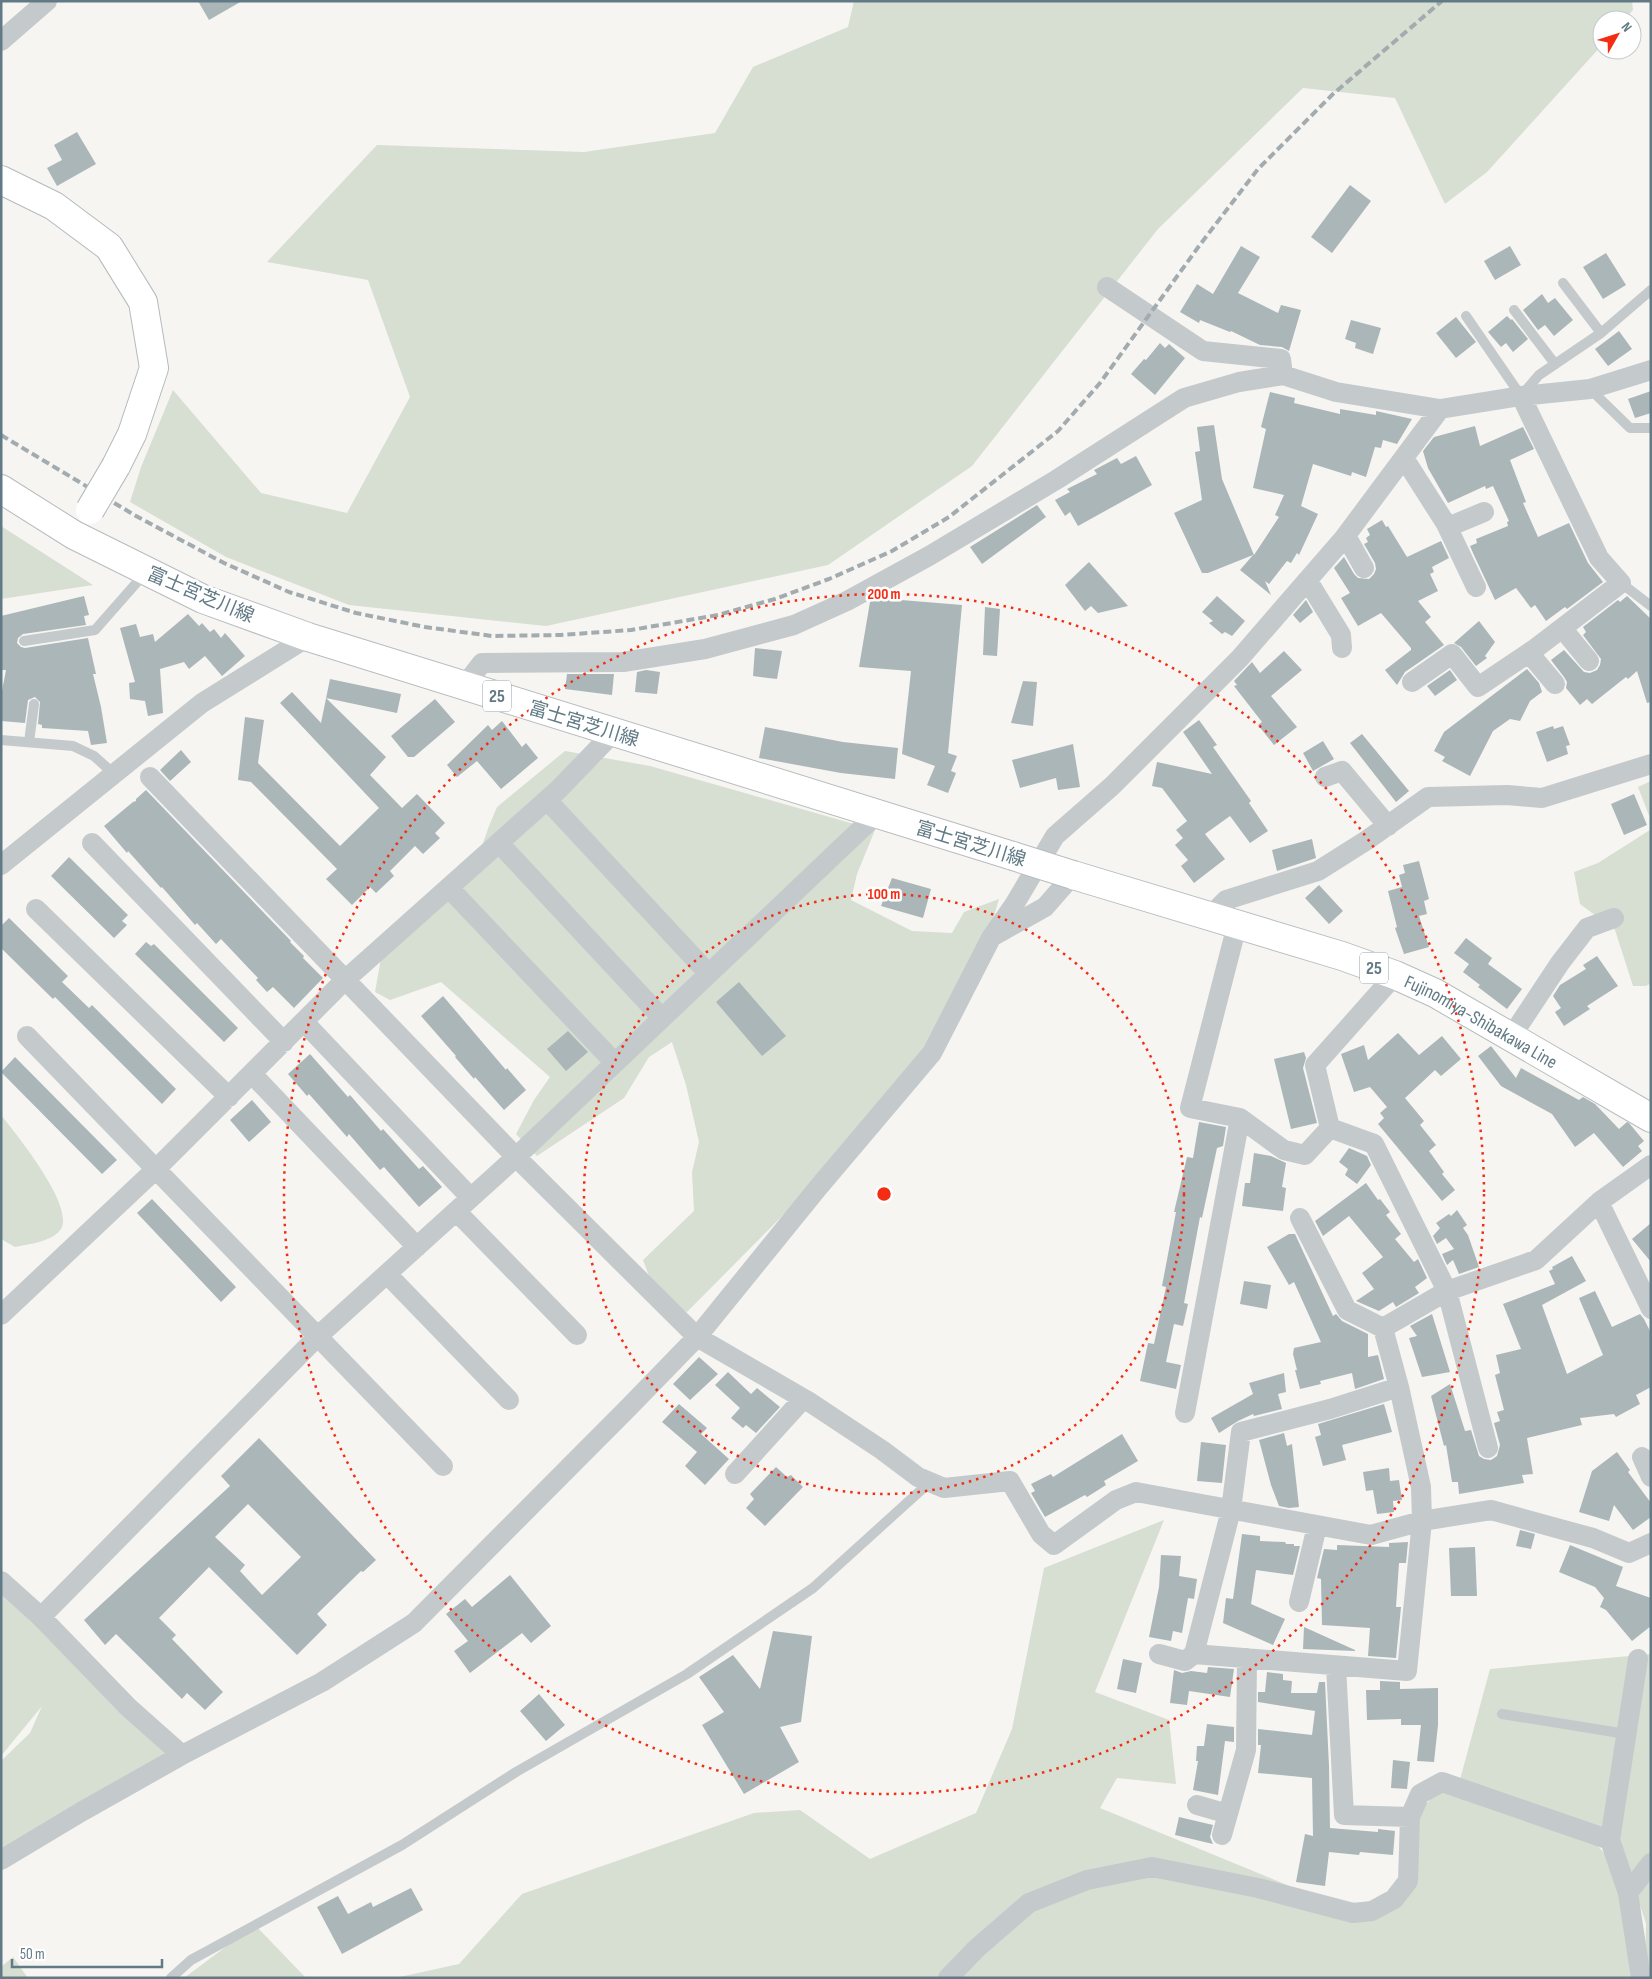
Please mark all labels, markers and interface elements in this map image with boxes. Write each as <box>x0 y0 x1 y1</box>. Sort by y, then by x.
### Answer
north arrow <box>1592 10 1642 60</box>
text: N <box>1618 19 1636 35</box>
street label: 富士宮芝川線 <box>143 563 257 628</box>
text: 200 m <box>867 585 901 604</box>
road number: 25 <box>483 680 511 711</box>
street label: 富士宮芝川線 <box>526 697 641 752</box>
street label: 富士宮芝川線 <box>913 817 1028 872</box>
text: 100 m <box>868 885 900 904</box>
road number: 25 <box>1360 952 1388 984</box>
street label: Fujinomiya-Shibakawa Line <box>1400 971 1561 1074</box>
centre of rings <box>875 1185 893 1203</box>
scale bar <box>12 1936 162 1968</box>
text: 50 m <box>20 1945 45 1964</box>

